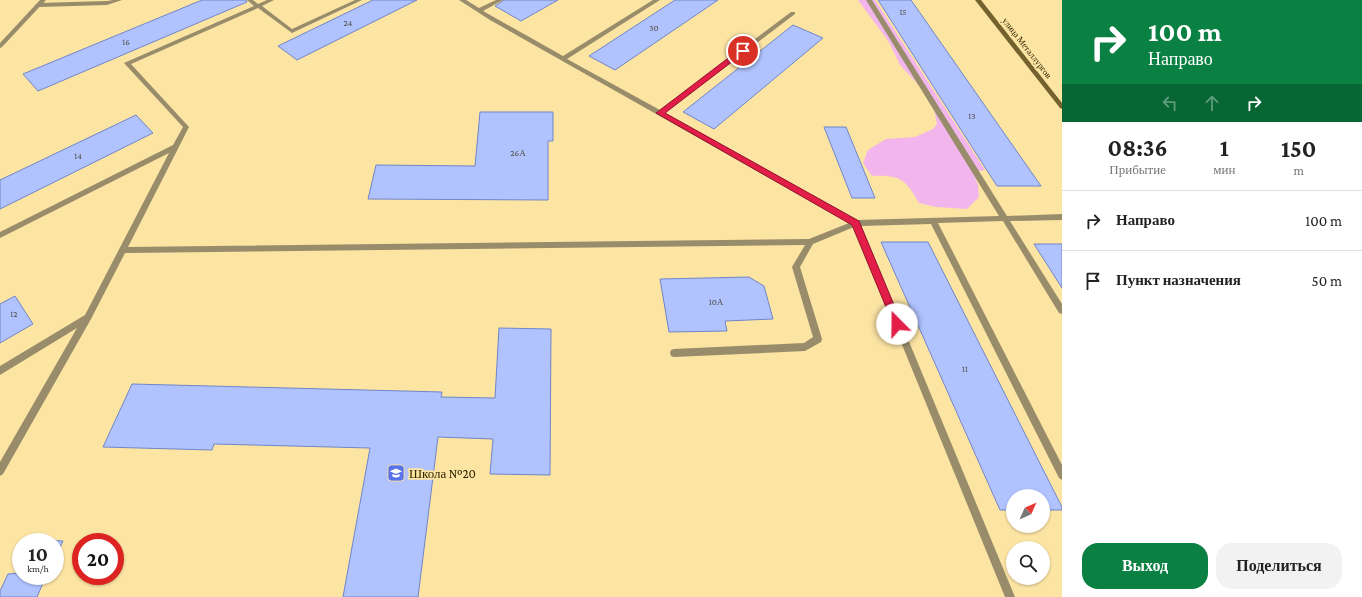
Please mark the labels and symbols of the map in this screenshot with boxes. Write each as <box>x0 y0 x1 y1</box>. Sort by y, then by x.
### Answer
house number: 15 <box>899 7 907 17</box>
street label: улица Металлургов <box>1000 16 1054 80</box>
house number: 24 <box>344 18 353 28</box>
house number: 30 <box>649 23 659 33</box>
pin <box>726 34 760 68</box>
house number: 16 <box>122 37 130 47</box>
house number: 13 <box>968 111 976 121</box>
house number: 26А <box>510 148 526 158</box>
house number: 14 <box>74 151 82 161</box>
house number: 10А <box>709 297 724 307</box>
position arrow <box>876 303 918 345</box>
house number: 12 <box>10 309 18 319</box>
house number: 11 <box>962 364 968 374</box>
school or university icon: Школа №20 <box>386 463 406 483</box>
place label: Школа №20 <box>409 466 476 481</box>
north arrow <box>1006 489 1050 533</box>
speed limit sign: 20 <box>72 533 124 585</box>

